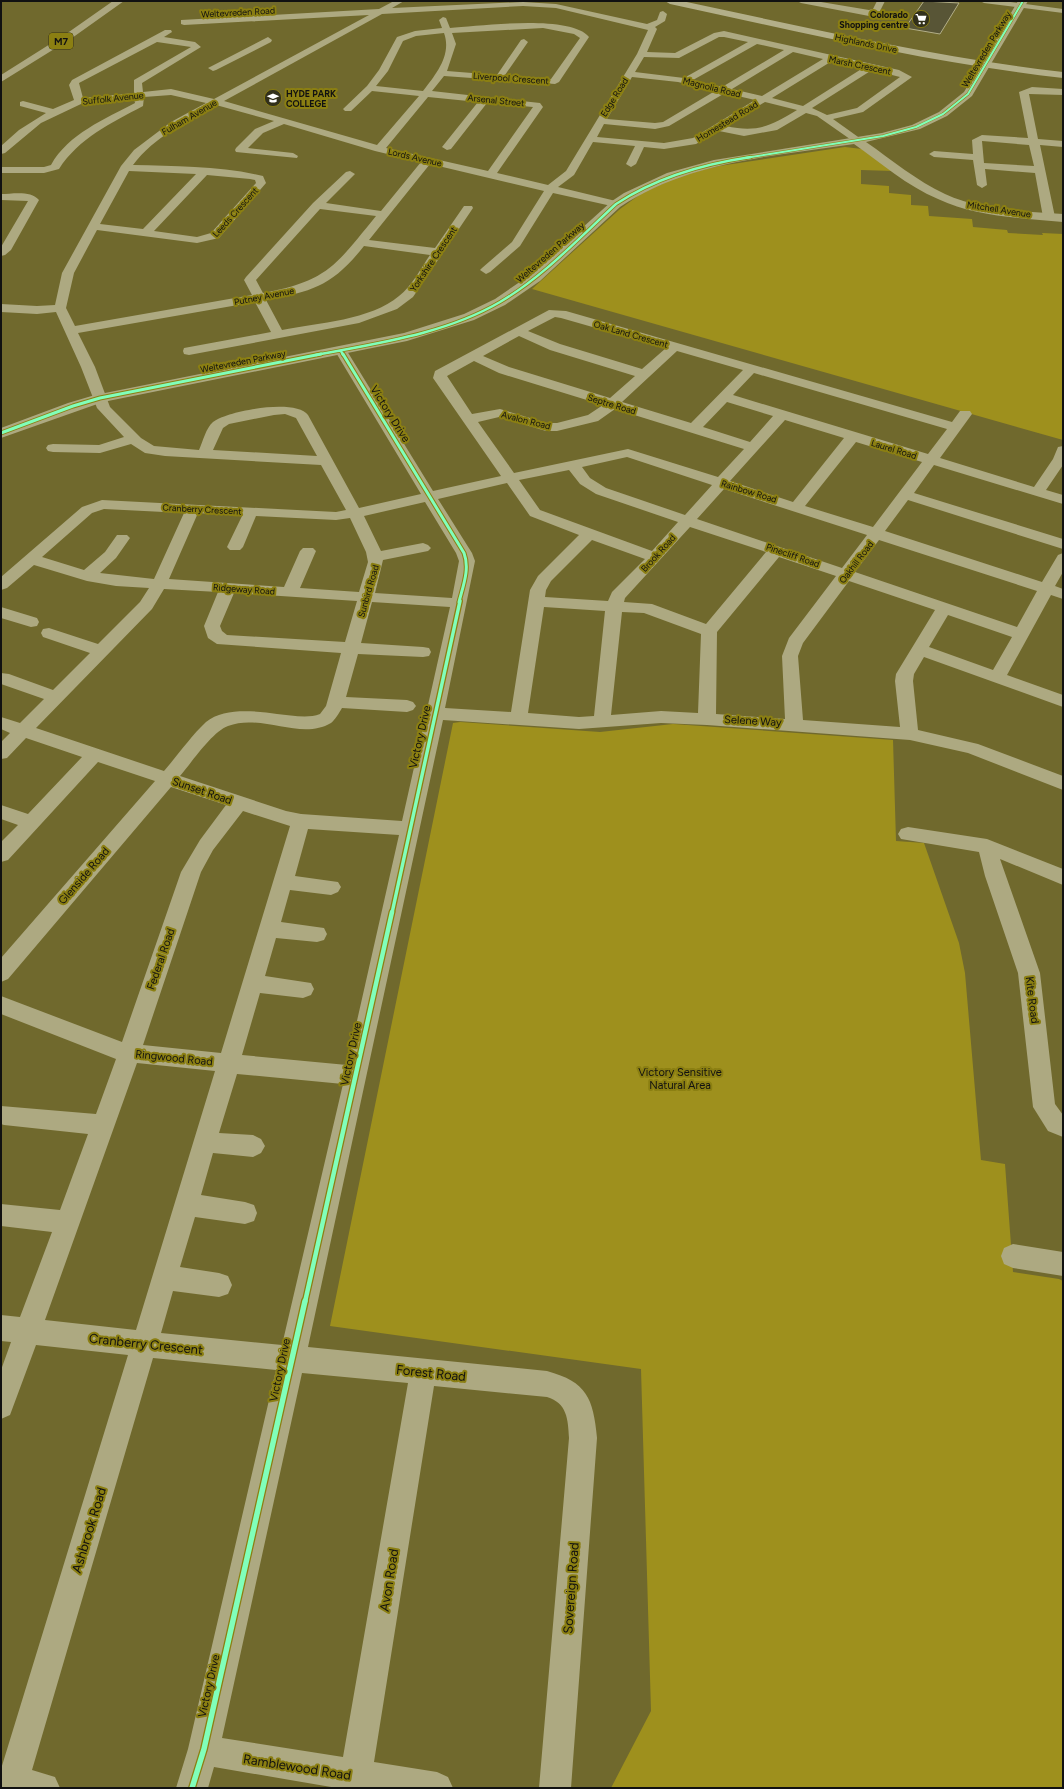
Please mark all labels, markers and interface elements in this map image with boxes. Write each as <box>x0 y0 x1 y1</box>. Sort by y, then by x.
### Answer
street label: Weltevreden Road <box>201 5 275 19</box>
place label: Colorado Shopping centre <box>839 9 908 30</box>
supermarket icon: Colorado Shopping centre <box>911 9 931 29</box>
street label: Weltevreden Parkway <box>959 9 1013 89</box>
street label: Highlands Drive <box>834 31 898 55</box>
road number: M7 <box>49 33 73 49</box>
street label: Marsh Crescent <box>828 53 893 77</box>
street label: Liverpool Crescent <box>473 70 550 86</box>
street label: Magnolia Road <box>682 74 742 100</box>
street label: Edge Road <box>598 76 630 118</box>
school or university icon: HYDE PARK COLLEGE <box>263 88 283 108</box>
place label: HYDE PARK COLLEGE <box>286 88 336 109</box>
street label: Suffolk Avenue <box>82 89 144 107</box>
street label: Arsenal Street <box>467 92 526 109</box>
street label: Fulham Avenue <box>160 97 219 137</box>
street label: Homestead Road <box>694 98 760 144</box>
street label: Lords Avenue <box>387 145 443 169</box>
street label: Leeds Crescent <box>210 184 261 239</box>
street label: Mitchell Avenue <box>966 199 1032 219</box>
street label: Weltevreden Parkway <box>514 219 587 285</box>
street label: Yorkshire Crescent <box>407 224 459 294</box>
street label: Putney Avenue <box>233 285 295 307</box>
street label: Oak Land Crescent <box>593 318 670 350</box>
street label: Weltevreden Parkway <box>199 347 287 375</box>
street label: Victory Drive <box>367 383 413 445</box>
street label: Septre Road <box>586 391 638 417</box>
street label: Avalon Road <box>500 409 552 431</box>
street label: Laurel Road <box>870 437 918 461</box>
street label: Rainbow Road <box>720 477 778 505</box>
street label: Cranberry Crescent <box>162 501 242 517</box>
street label: Brook Road <box>638 532 678 574</box>
street label: Oakhill Road <box>837 539 875 585</box>
street label: Pinecliff Road <box>765 541 821 569</box>
street label: Sunbird Road <box>355 563 381 619</box>
street label: Ridgeway Road <box>213 581 275 597</box>
street label: Victory Drive <box>406 704 434 770</box>
street label: Selene Way <box>724 713 782 729</box>
street label: Sunset Road <box>170 775 234 807</box>
street label: Glenside Road <box>56 845 112 907</box>
street label: Federal Road <box>144 927 178 991</box>
street label: Kite Road <box>1023 976 1041 1024</box>
street label: Victory Drive <box>338 1021 364 1087</box>
street label: Ringwood Road <box>135 1047 213 1069</box>
park label: Victory Sensitive Natural Area <box>638 1066 722 1092</box>
street label: Cranberry Crescent <box>88 1331 204 1357</box>
street label: Victory Drive <box>267 1337 293 1403</box>
street label: Forest Road <box>395 1362 467 1384</box>
street label: Ashbrook Road <box>69 1485 109 1575</box>
street label: Sovereign Road <box>560 1542 582 1634</box>
street label: Avon Road <box>377 1548 401 1612</box>
street label: Victory Drive <box>195 1653 223 1719</box>
street label: Ramblewood Road <box>242 1751 352 1783</box>

